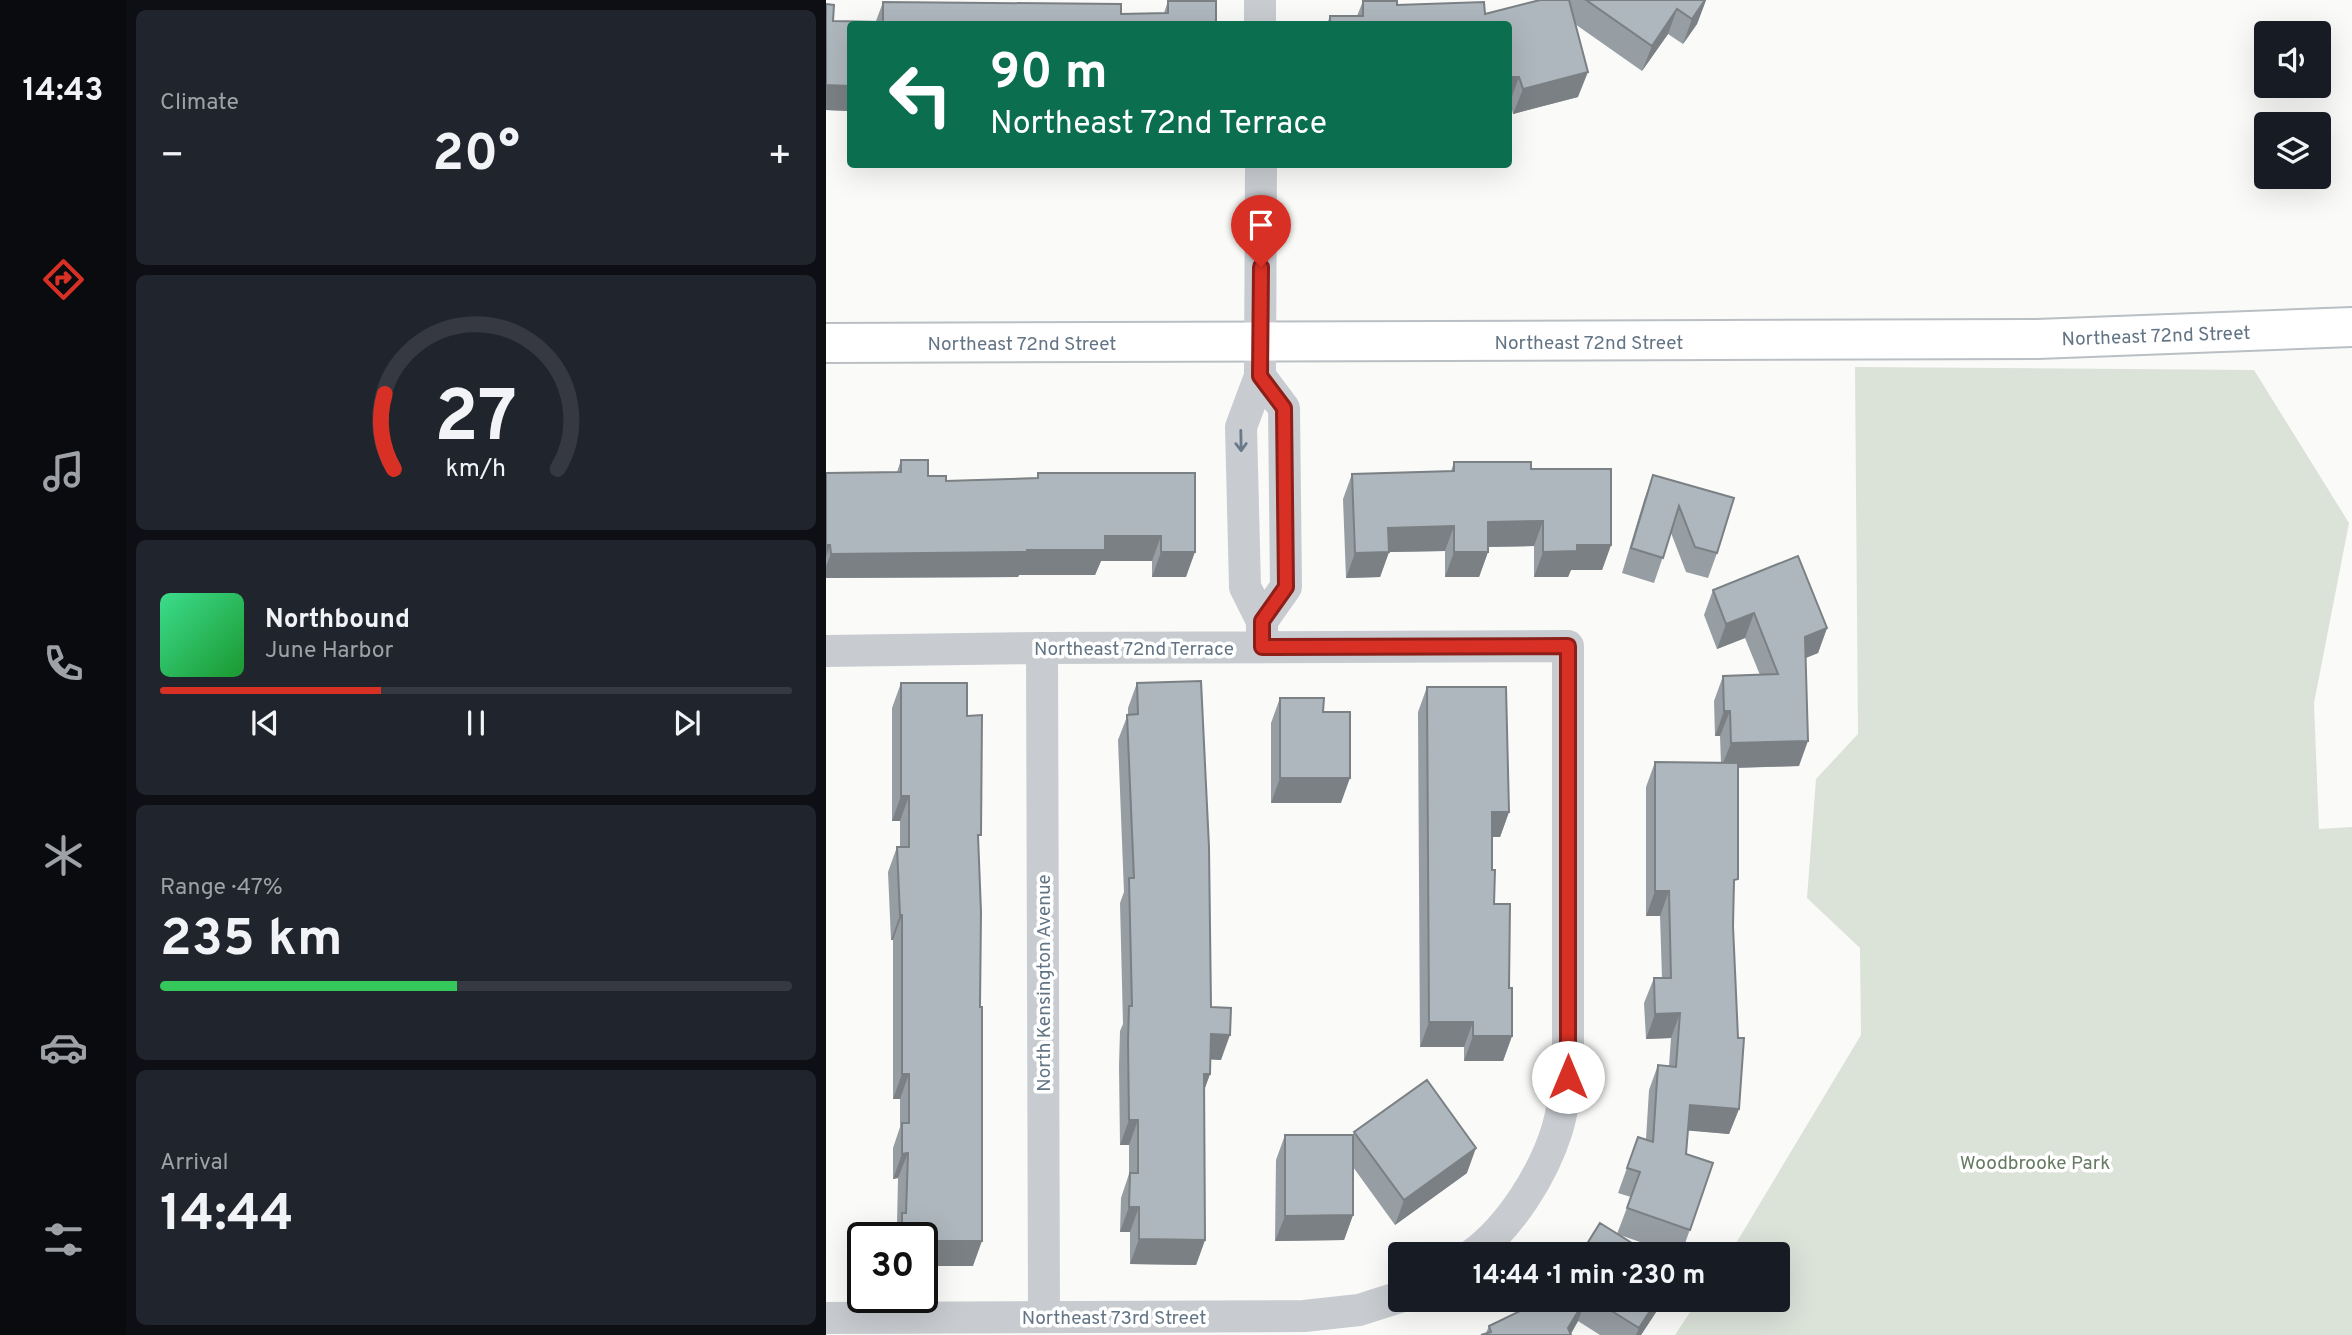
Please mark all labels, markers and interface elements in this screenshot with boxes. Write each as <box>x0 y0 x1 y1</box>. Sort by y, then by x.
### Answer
map controls <box>2254 21 2331 189</box>
button: sound <box>2254 21 2331 98</box>
text: 90 m <box>990 44 1108 106</box>
icon: left <box>875 49 966 140</box>
text: 14:43 <box>23 72 103 112</box>
text: Climate <box>160 89 239 118</box>
text: Northeast 72nd Terrace <box>990 105 1327 145</box>
button: layers <box>2254 112 2331 189</box>
text: 20° <box>432 123 520 189</box>
text: − <box>160 133 185 182</box>
text: + <box>767 133 792 182</box>
pin <box>1231 195 1291 267</box>
icon: arrive <box>1242 206 1280 244</box>
icon: directions <box>39 255 88 304</box>
street label: Northeast 72nd Street <box>2061 322 2251 352</box>
street label: Northeast 72nd Street <box>1495 332 1683 356</box>
street label: Northeast 72nd Street <box>928 333 1116 357</box>
text: 27 <box>435 375 517 467</box>
one-way arrow <box>1235 429 1248 452</box>
icon: music <box>39 447 88 496</box>
text: km/h <box>446 453 506 485</box>
text: Northbound <box>265 604 410 637</box>
text: June Harbor <box>265 637 393 666</box>
street label: Northeast 72nd Terrace <box>1034 638 1234 662</box>
icon: phone <box>39 639 88 688</box>
icon: previous <box>246 704 284 742</box>
icon: pause <box>457 704 495 742</box>
icon: next <box>668 704 706 742</box>
icon: climate <box>39 831 88 880</box>
text: Range · 47% <box>160 874 283 903</box>
street label: North Kensington Avenue <box>1033 874 1057 1092</box>
text: 235 km <box>160 908 342 974</box>
icon: car <box>39 1023 88 1072</box>
position arrow <box>1531 1040 1605 1114</box>
text: Arrival <box>160 1149 229 1178</box>
park label: Woodbrooke Park <box>1960 1152 2110 1176</box>
text: 14:44 <box>160 1183 294 1249</box>
icon: filters <box>39 1215 88 1264</box>
speed limit sign: 30 <box>847 1222 938 1313</box>
text: 14:44 · 1 min · 230 m <box>1473 1260 1705 1293</box>
street label: Northeast 73rd Street <box>1022 1307 1206 1331</box>

